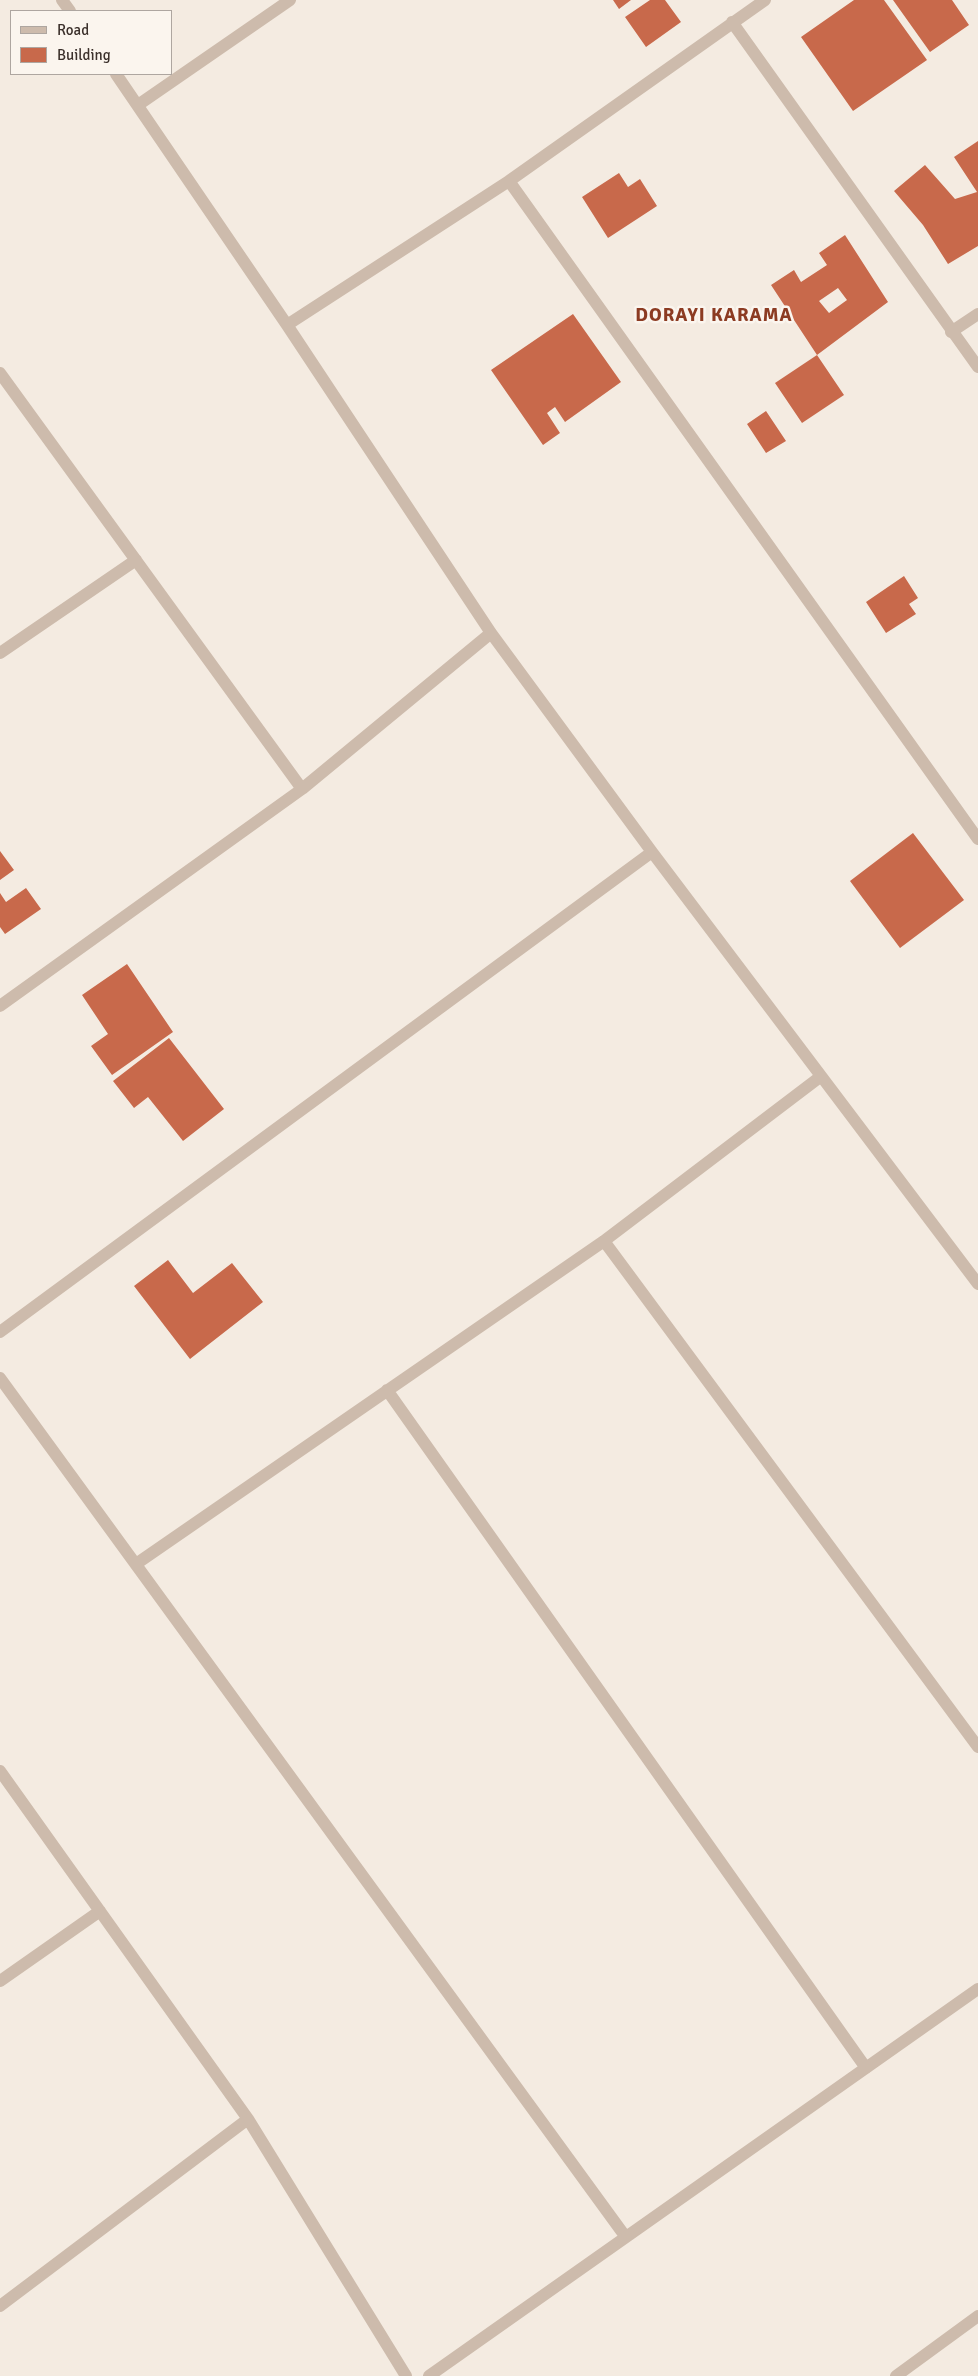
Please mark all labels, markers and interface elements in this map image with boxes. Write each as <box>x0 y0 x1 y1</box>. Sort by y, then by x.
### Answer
legend <box>10 10 172 75</box>
text: Road <box>57 21 89 39</box>
text: Building <box>57 46 111 64</box>
district label: DORAYI KARAMA <box>634 305 794 327</box>

